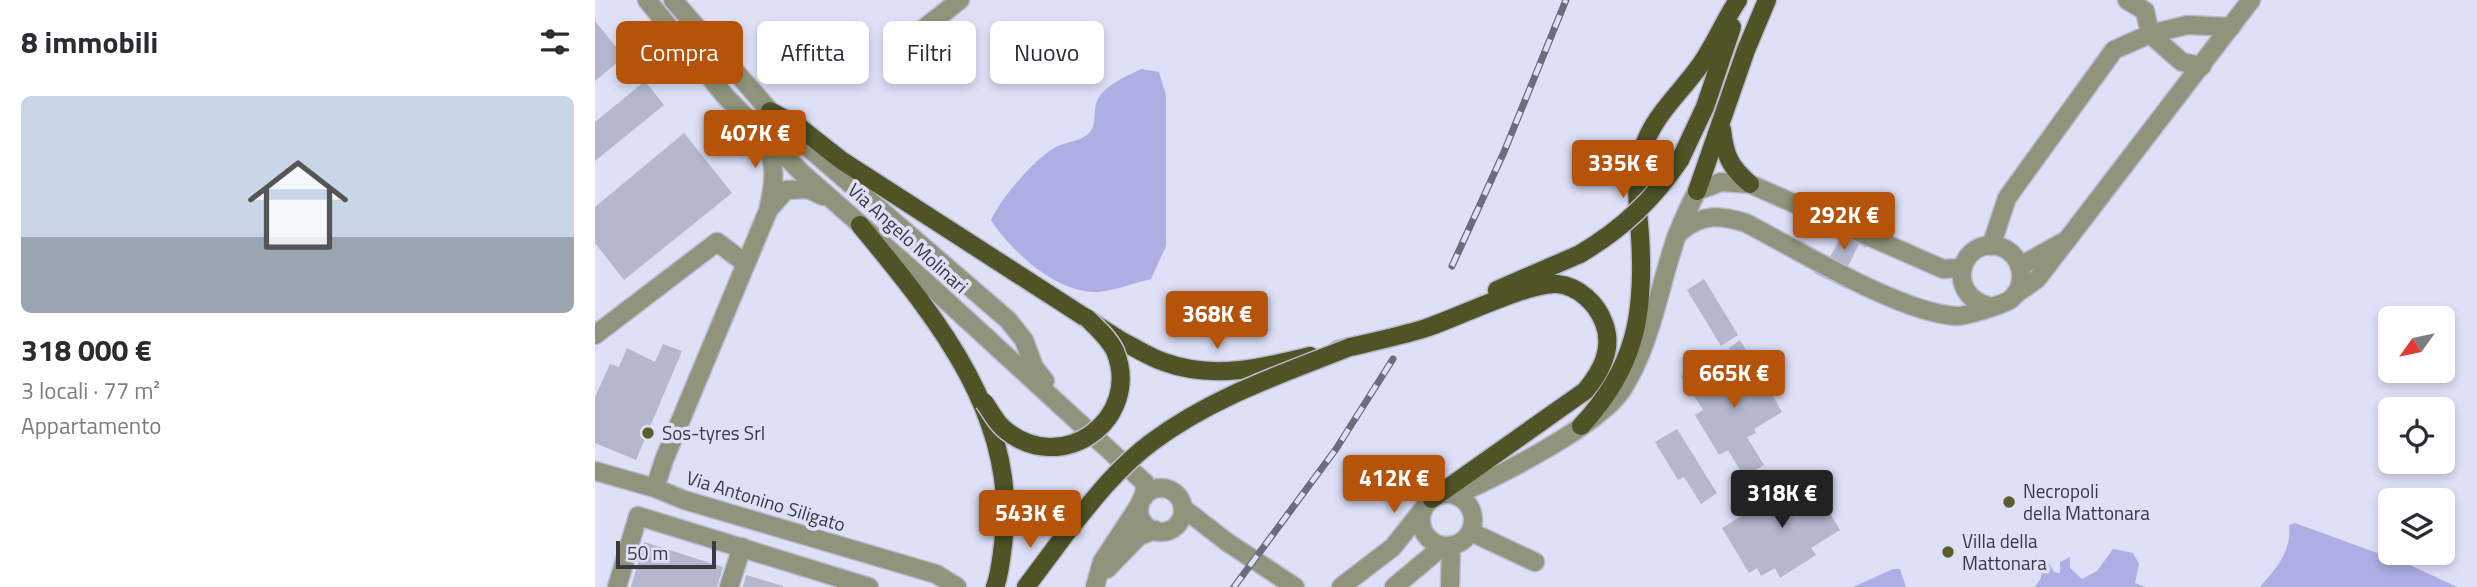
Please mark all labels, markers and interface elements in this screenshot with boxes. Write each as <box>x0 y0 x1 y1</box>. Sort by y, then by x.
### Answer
text: 8 immobili <box>21 19 158 65</box>
chip: Compra <box>616 21 743 84</box>
chip: Affitta <box>757 21 869 84</box>
chip: Filtri <box>883 21 976 84</box>
chip: Nuovo <box>990 21 1104 84</box>
icon: filters <box>536 23 574 61</box>
pin: 407K € <box>698 110 812 170</box>
text: 407K € <box>720 115 790 150</box>
pin: 335K € <box>1566 140 1680 200</box>
icon: home <box>235 142 361 268</box>
text: 335K € <box>1588 145 1658 180</box>
street label: Via Angelo Molinari <box>842 176 975 300</box>
pin: 292K € <box>1787 192 1901 252</box>
text: 292K € <box>1809 197 1879 232</box>
pin: 368K € <box>1160 292 1274 351</box>
text: 368K € <box>1182 296 1252 331</box>
north arrow <box>2378 306 2455 383</box>
map controls <box>2378 306 2455 565</box>
text: 318 000 € <box>21 327 152 373</box>
pin: 665K € <box>1677 350 1791 410</box>
text: 665K € <box>1699 355 1769 390</box>
text: 3 locali · 77 m² <box>21 373 160 408</box>
button: locate <box>2378 397 2455 474</box>
text: Appartamento <box>21 408 161 443</box>
place label: Sos-tyres Srl <box>662 418 765 447</box>
marker: Sos-tyres Srl <box>640 425 656 441</box>
pin: 412K € <box>1337 456 1451 515</box>
text: 412K € <box>1359 460 1429 495</box>
street label: Via Antonino Siligato <box>683 463 849 538</box>
pin: 318K € <box>1725 470 1839 530</box>
text: 318K € <box>1747 475 1817 510</box>
place label: Necropoli della Mattonara <box>2023 476 2150 527</box>
button: layers <box>2378 488 2455 565</box>
pin: 543K € <box>973 490 1087 550</box>
marker: Necropoli della Mattonara <box>2001 494 2017 510</box>
text: 543K € <box>995 495 1065 530</box>
place label: Villa della Mattonara <box>1962 526 2047 577</box>
scale bar <box>616 538 716 570</box>
text: 50 m <box>627 538 668 567</box>
marker: Villa della Mattonara <box>1940 544 1956 560</box>

